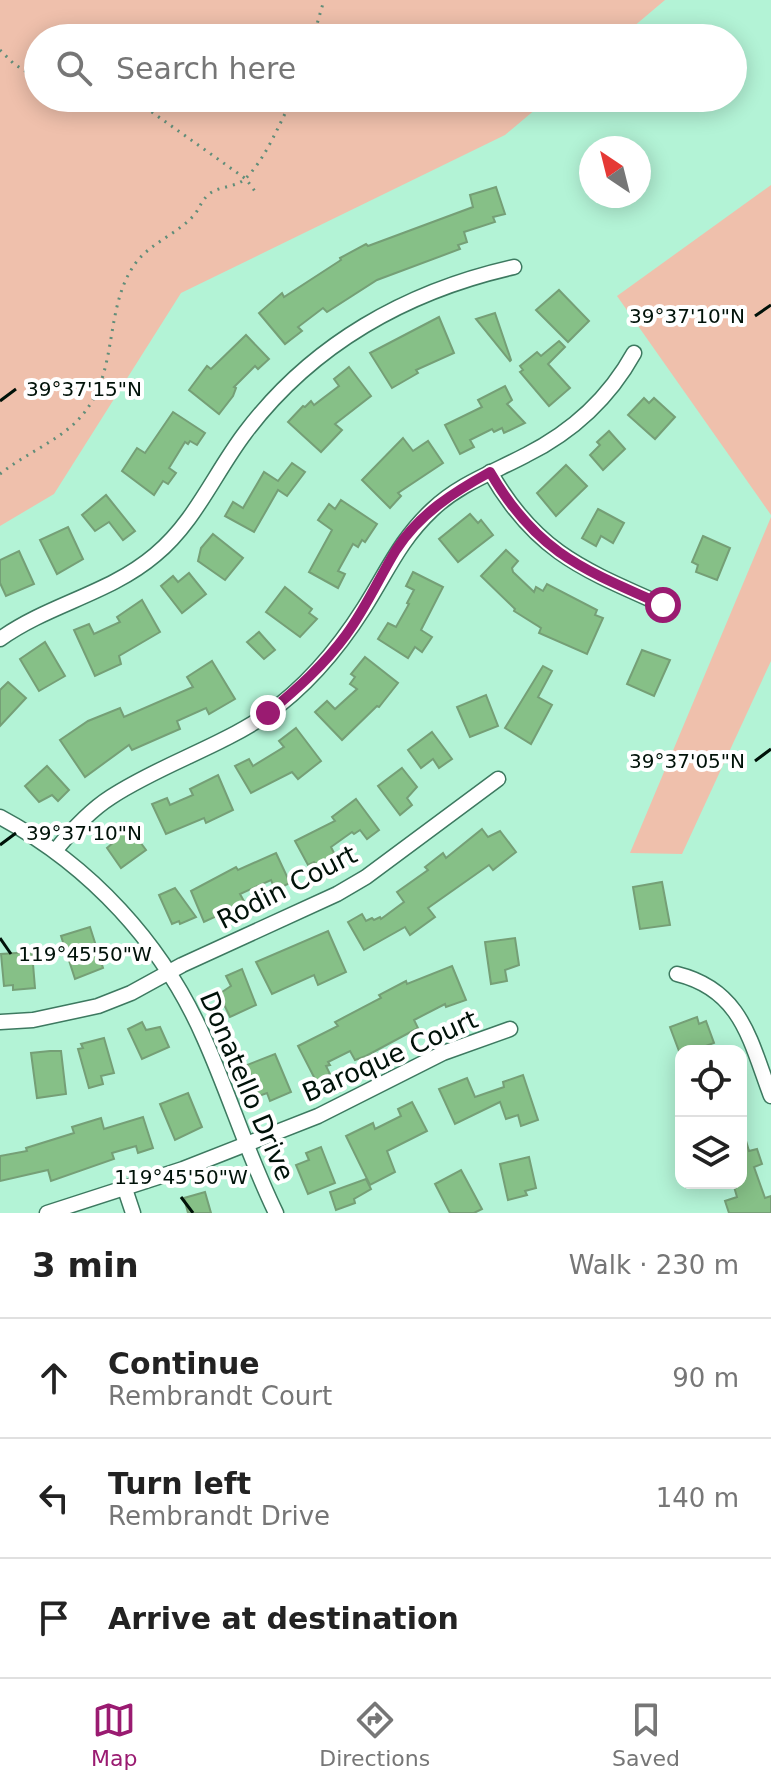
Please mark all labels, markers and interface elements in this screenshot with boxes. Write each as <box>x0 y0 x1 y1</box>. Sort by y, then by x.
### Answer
search box <box>24 24 747 112</box>
icon: search <box>52 46 96 90</box>
text: Search here <box>116 51 296 86</box>
north arrow <box>579 136 651 208</box>
text: 39°37'10"N <box>629 304 745 328</box>
text: 39°37'15"N <box>26 377 142 401</box>
route start <box>645 587 681 623</box>
route end <box>250 695 286 731</box>
text: 39°37'05"N <box>629 749 745 773</box>
text: 39°37'10"N <box>26 821 142 845</box>
street label: Rodin Court <box>212 839 362 935</box>
text: 119°45'50"W <box>18 942 152 966</box>
street label: Donatello Drive <box>194 987 300 1185</box>
street label: Baroque Court <box>298 1004 482 1108</box>
map controls <box>675 1045 747 1189</box>
button: locate <box>675 1045 747 1117</box>
button: layers <box>675 1117 747 1189</box>
text: 119°45'50"W <box>114 1165 248 1189</box>
text: 3 min <box>32 1245 139 1285</box>
text: Walk · 230 m <box>569 1250 739 1280</box>
text: Continue <box>108 1346 260 1381</box>
icon: ahead <box>32 1356 76 1400</box>
text: 90 m <box>672 1363 739 1393</box>
text: Rembrandt Court <box>108 1381 332 1411</box>
text: Turn left <box>108 1466 251 1501</box>
icon: left <box>32 1476 76 1520</box>
text: 140 m <box>656 1483 739 1513</box>
text: Rembrandt Drive <box>108 1501 330 1531</box>
icon: arrive <box>32 1596 76 1640</box>
text: Arrive at destination <box>108 1601 459 1636</box>
tab: Map <box>91 1698 137 1771</box>
tab: Directions <box>319 1698 430 1771</box>
tab: Saved <box>612 1698 680 1771</box>

